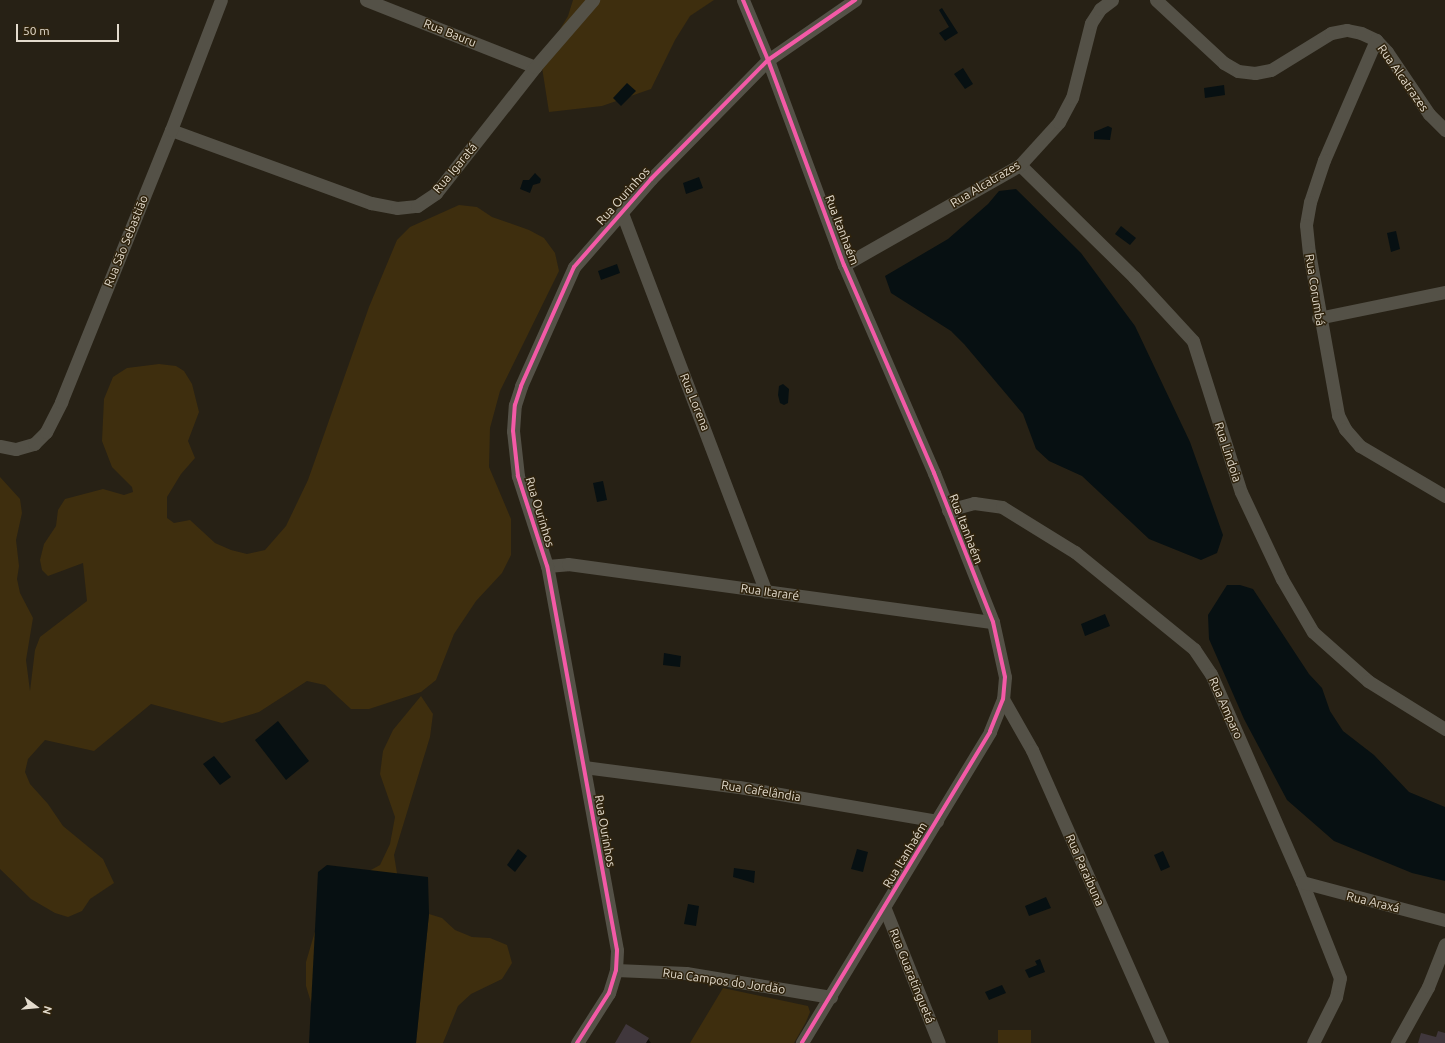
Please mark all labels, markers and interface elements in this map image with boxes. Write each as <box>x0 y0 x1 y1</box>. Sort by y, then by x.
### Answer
scale bar <box>18 16 121 42</box>
street label: Rua Bauru <box>422 16 478 50</box>
text: 50 m <box>23 24 50 37</box>
street label: Rua Alcatrazes <box>1375 42 1431 114</box>
street label: Rua Igaratá <box>430 140 480 196</box>
street label: Rua Alcatrazes <box>948 158 1022 210</box>
street label: Rua Ourinhos <box>593 164 653 228</box>
street label: Rua São Sebastião <box>101 193 151 289</box>
street label: Rua Itanhaém <box>822 193 862 267</box>
street label: Rua Corumbá <box>1302 253 1328 327</box>
street label: Rua Lorena <box>677 371 713 433</box>
street label: Rua Lindoia <box>1212 420 1244 484</box>
street label: Rua Ourinhos <box>522 475 558 549</box>
street label: Rua Itanhaém <box>946 492 986 566</box>
street label: Rua Itararé <box>740 581 800 603</box>
street label: Rua Amparo <box>1206 675 1246 741</box>
street label: Rua Cafelândia <box>720 778 802 804</box>
street label: Rua Ourinhos <box>592 794 618 868</box>
street label: Rua Itanhaém <box>880 820 930 890</box>
street label: Rua Paraibuna <box>1063 832 1107 908</box>
street label: Rua Araxá <box>1345 888 1401 916</box>
street label: Rua Guaratinguetá <box>886 927 938 1025</box>
street label: Rua Campos do Jordão <box>662 965 786 997</box>
north arrow <box>16 987 56 1027</box>
text: N <box>41 1005 54 1016</box>

